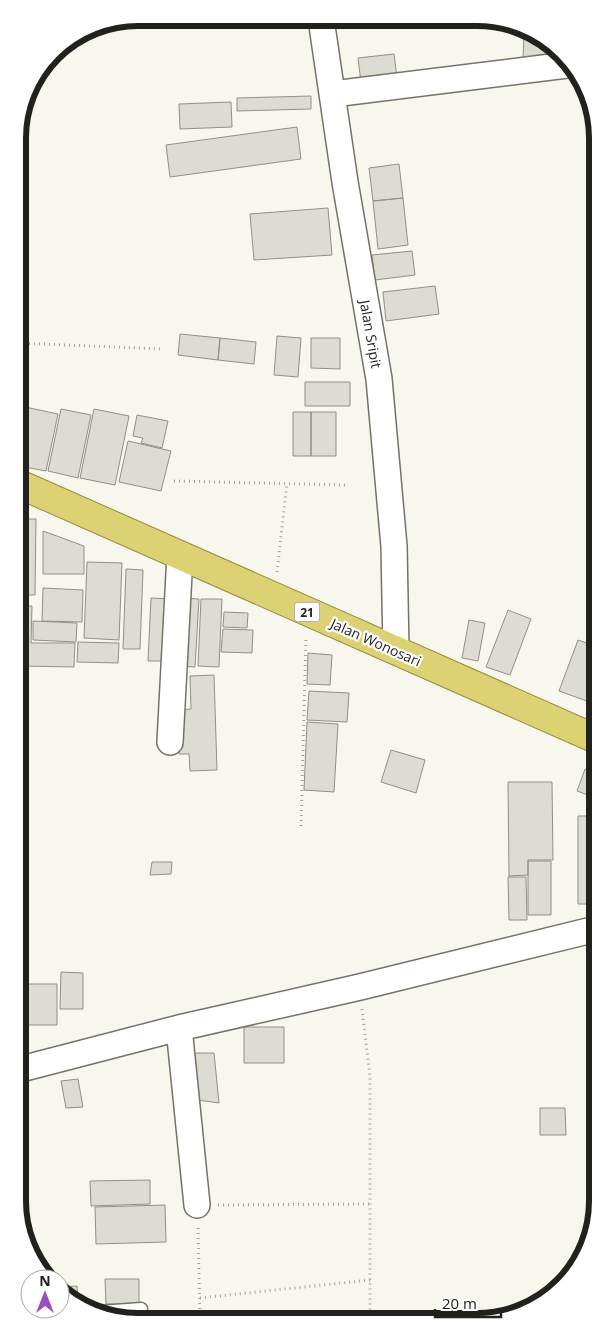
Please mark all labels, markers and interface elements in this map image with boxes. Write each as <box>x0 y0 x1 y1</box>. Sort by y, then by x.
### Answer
street label: Jalan Sripit <box>355 296 386 370</box>
road number: 21 <box>294 602 320 622</box>
street label: Jalan Wonosari <box>326 613 424 670</box>
north arrow <box>20 1269 70 1319</box>
text: N <box>39 1271 51 1290</box>
scale bar <box>435 1286 501 1318</box>
text: 20 m <box>442 1293 477 1313</box>

